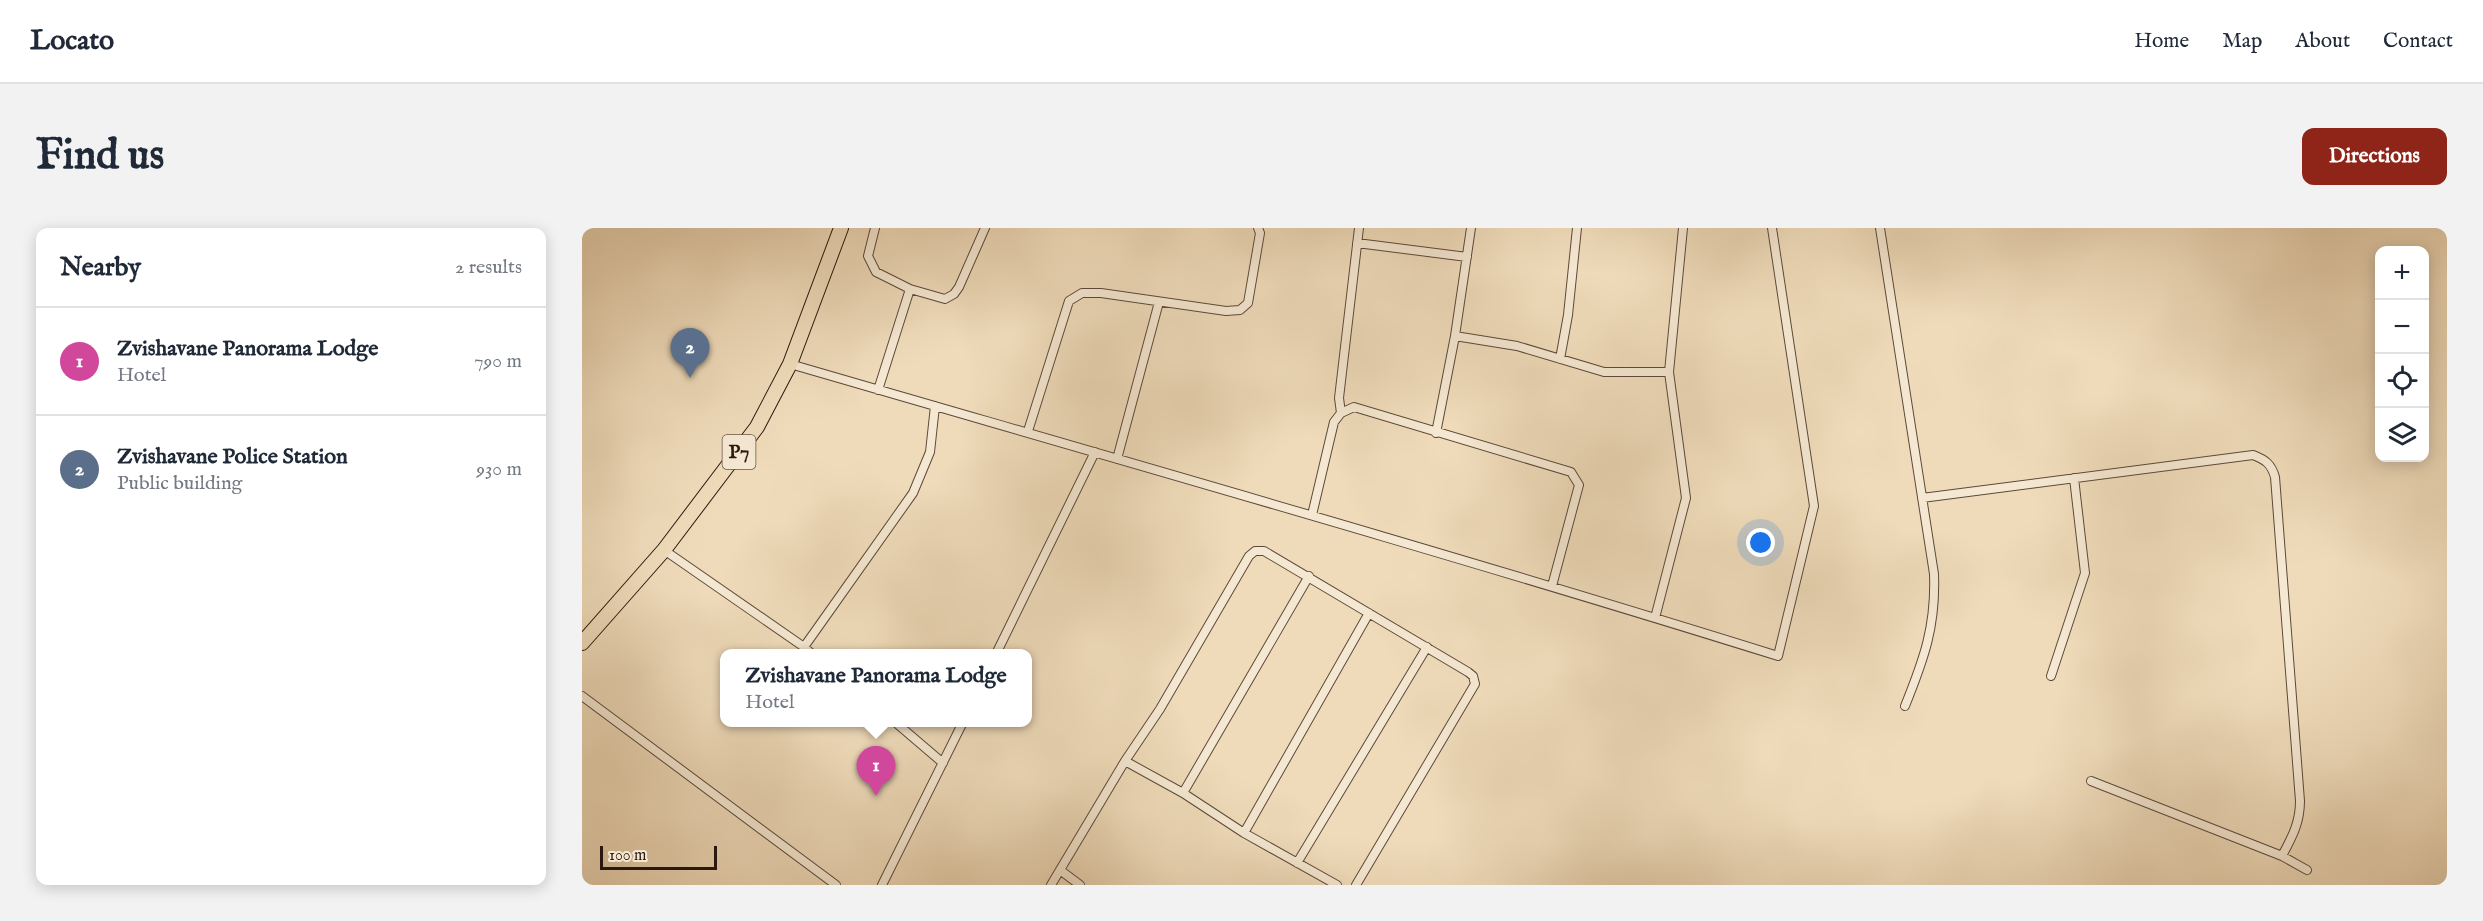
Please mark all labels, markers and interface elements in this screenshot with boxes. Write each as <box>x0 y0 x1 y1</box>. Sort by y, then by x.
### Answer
text: Locato <box>30 24 114 59</box>
text: Home <box>2134 28 2189 55</box>
text: Map <box>2222 28 2262 55</box>
text: About <box>2295 28 2350 55</box>
text: Contact <box>2383 28 2453 55</box>
button: Directions <box>2302 128 2447 185</box>
text: Find us <box>36 130 164 183</box>
map controls <box>2375 246 2429 462</box>
button: + <box>2375 246 2429 300</box>
text: Nearby <box>60 251 141 284</box>
text: 2 results <box>455 255 522 280</box>
button: − <box>2375 300 2429 354</box>
pin: 2 <box>670 328 710 378</box>
text: Zvishavane Panorama Lodge <box>117 335 378 363</box>
text: 1 <box>76 349 83 374</box>
text: 790 m <box>474 349 522 374</box>
button: locate <box>2375 354 2429 408</box>
text: Hotel <box>117 363 166 388</box>
button: layers <box>2375 408 2429 462</box>
road number: P7 <box>722 435 756 469</box>
text: Zvishavane Police Station <box>117 443 348 471</box>
text: 2 <box>75 457 84 482</box>
text: 930 m <box>476 457 522 482</box>
text: Public building <box>117 471 242 496</box>
your location <box>1746 528 1775 557</box>
popup <box>720 649 1032 727</box>
text: Zvishavane Panorama Lodge <box>745 662 1007 690</box>
text: Hotel <box>745 690 795 715</box>
pin: 1 <box>856 746 896 796</box>
scale bar <box>600 843 717 870</box>
text: 100 m <box>609 846 646 866</box>

